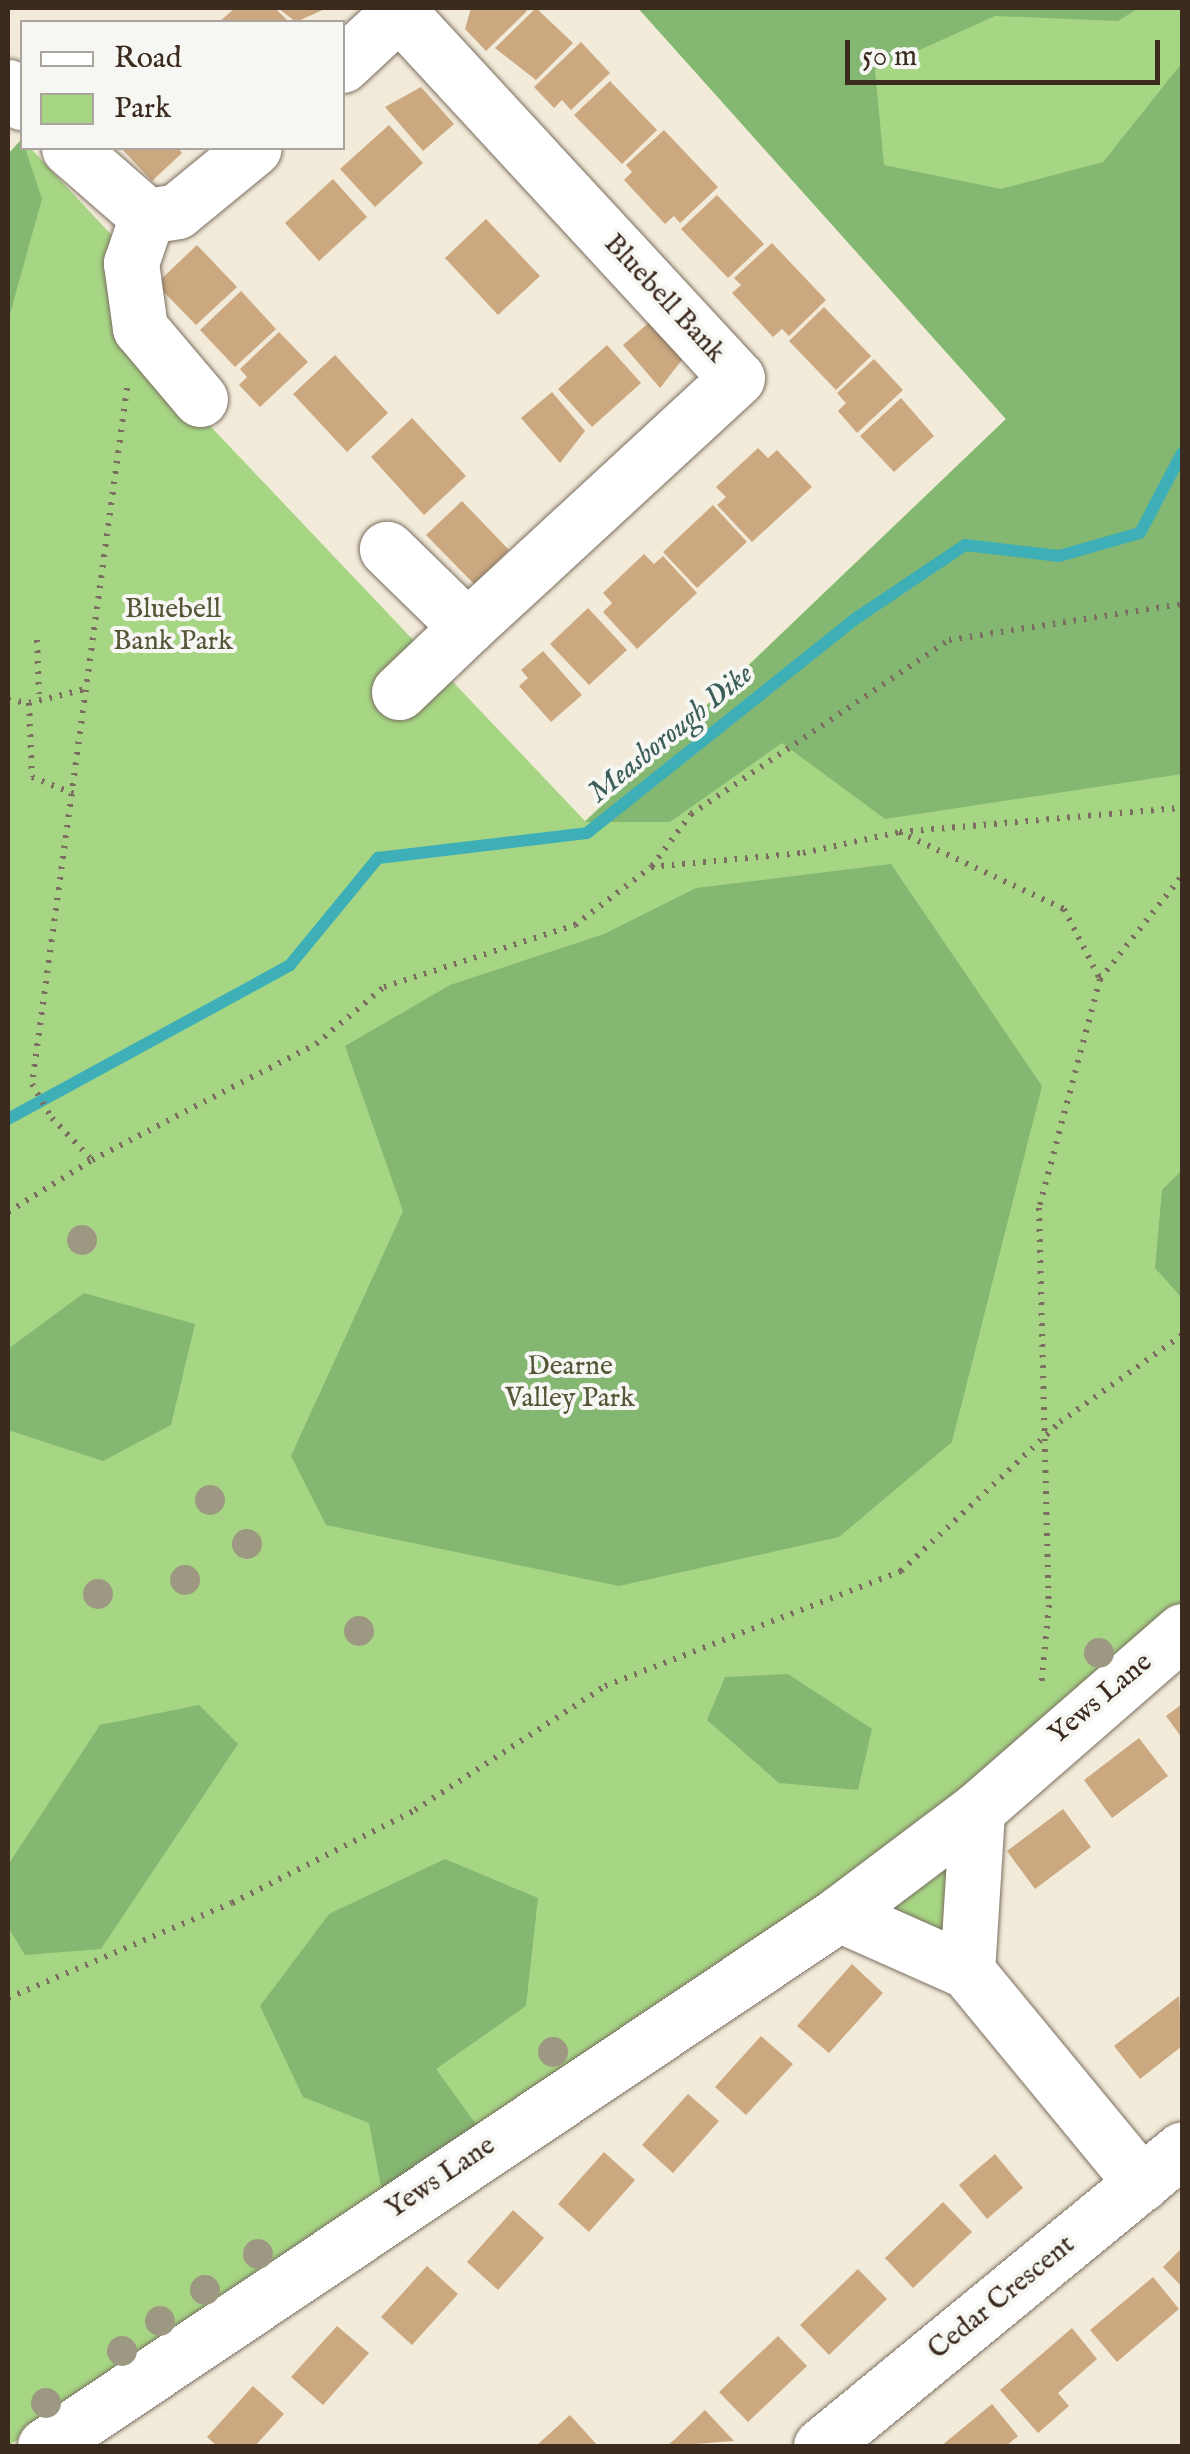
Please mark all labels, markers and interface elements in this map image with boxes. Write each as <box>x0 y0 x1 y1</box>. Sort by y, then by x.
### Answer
legend <box>20 20 345 150</box>
scale bar <box>850 20 1165 82</box>
text: 50 m <box>862 38 917 76</box>
text: Road <box>114 40 182 78</box>
text: Park <box>114 90 171 128</box>
street label: Bluebell Bank <box>596 228 732 370</box>
park label: Bluebell Bank Park <box>113 593 233 659</box>
water label: Measborough Dike <box>581 657 761 811</box>
park label: Dearne Valley Park <box>505 1350 635 1416</box>
street label: Yews Lane <box>1043 1646 1159 1752</box>
street label: Yews Lane <box>380 2129 502 2227</box>
street label: Cedar Crescent <box>922 2229 1082 2367</box>

